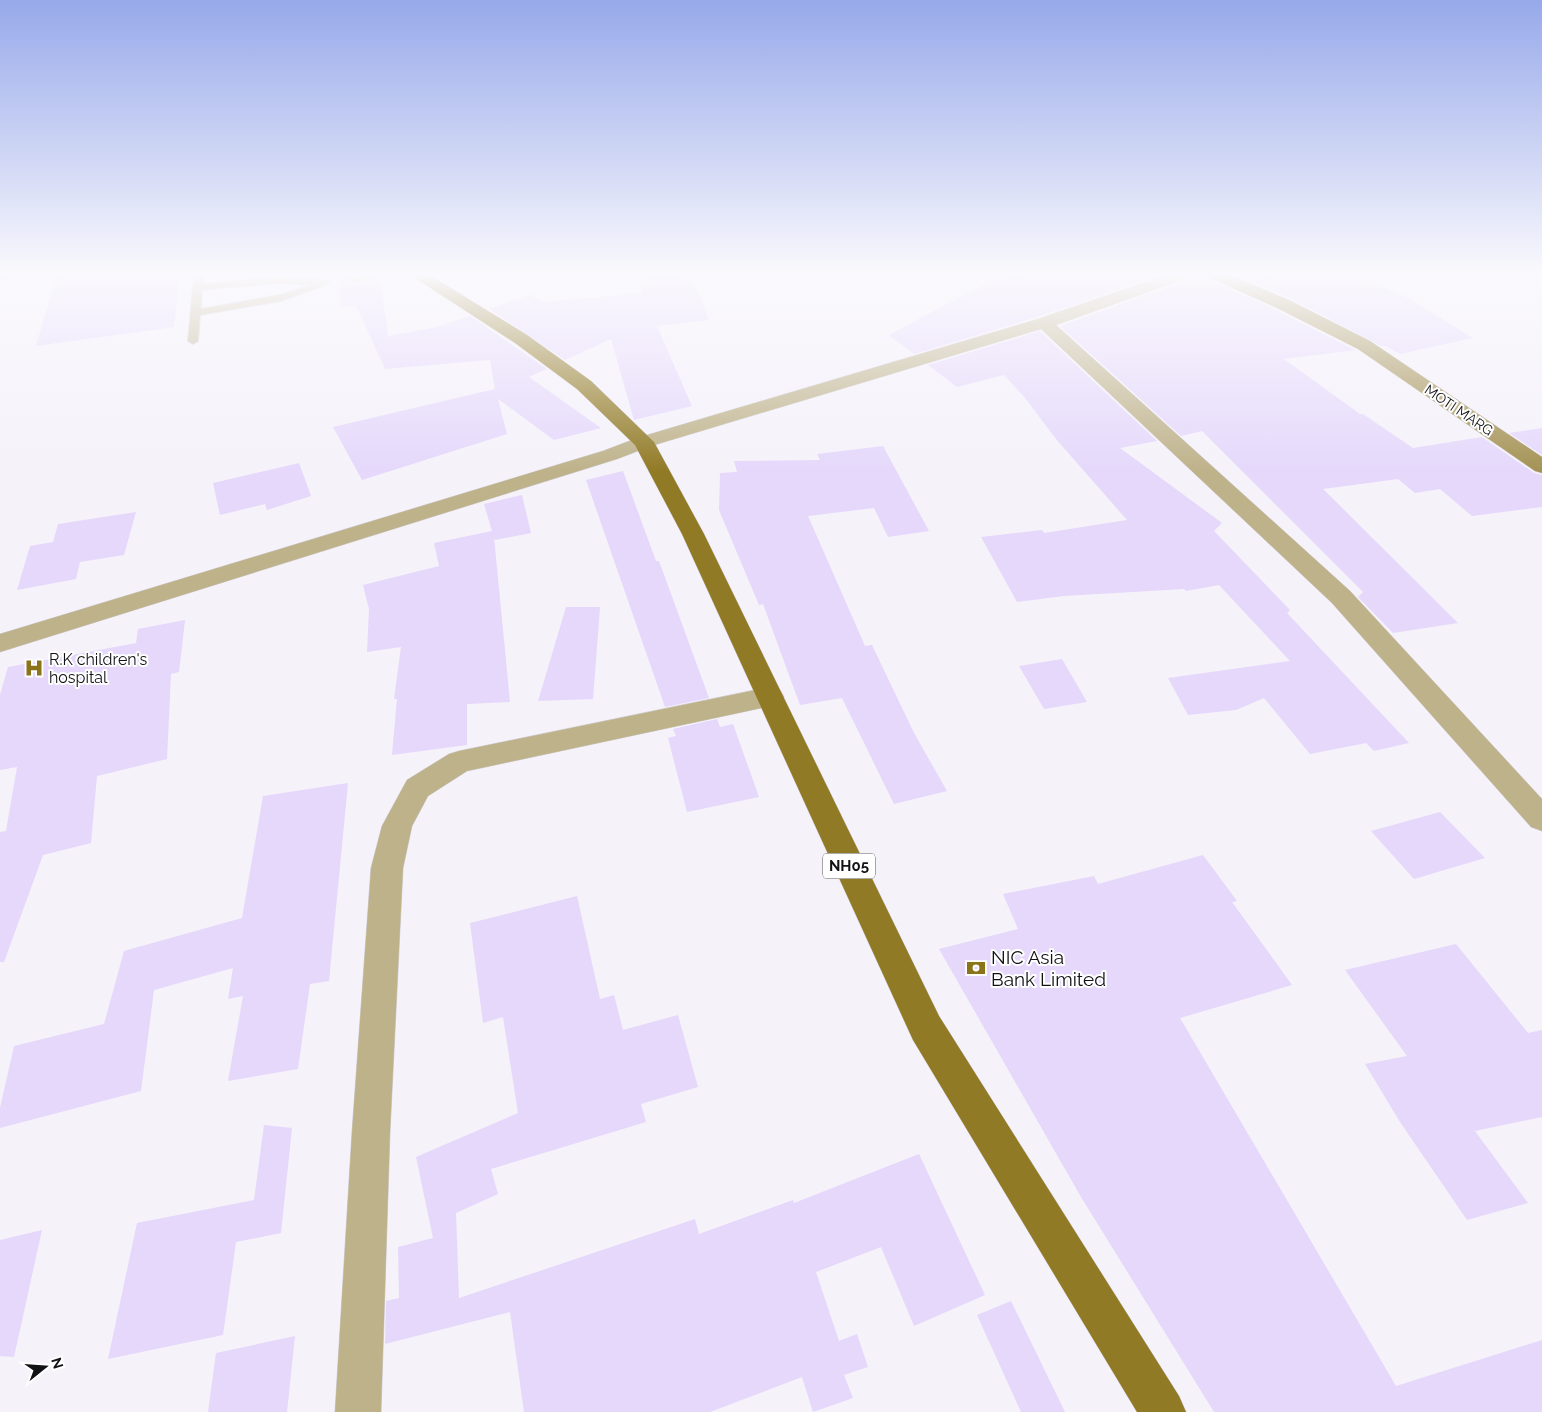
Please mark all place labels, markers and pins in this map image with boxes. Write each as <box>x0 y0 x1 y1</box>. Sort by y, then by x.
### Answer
place label: R.K children's hospital <box>49 650 147 687</box>
hospital icon: R.K children's hospital <box>23 657 45 679</box>
place label: NIC Asia Bank Limited <box>991 946 1106 990</box>
bank icon: NIC Asia Bank Limited <box>965 957 987 979</box>

